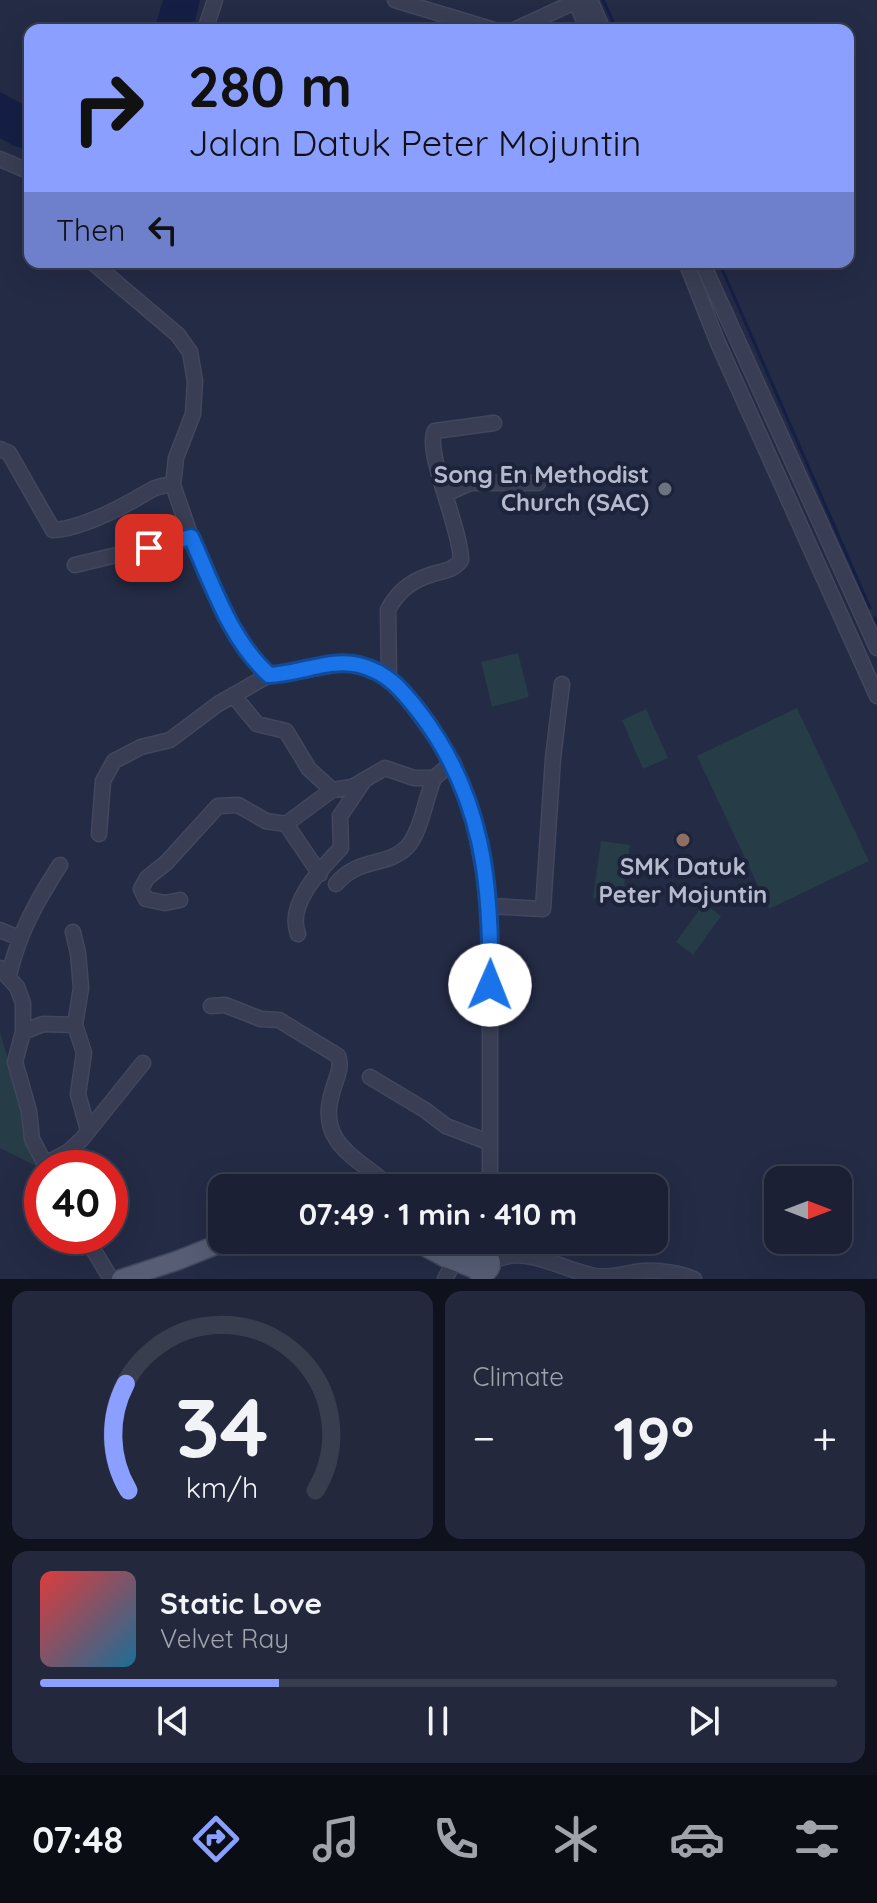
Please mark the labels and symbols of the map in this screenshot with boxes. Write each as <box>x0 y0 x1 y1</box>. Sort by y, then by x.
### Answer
place label: Song En Methodist Church (SAC) <box>434 459 649 517</box>
marker: Song En Methodist Church (SAC) <box>656 480 674 498</box>
pin <box>115 514 183 582</box>
marker: SMK Datuk Peter Mojuntin <box>674 831 692 849</box>
place label: SMK Datuk Peter Mojuntin <box>599 851 767 909</box>
position arrow <box>448 943 532 1027</box>
speed limit sign: 40 <box>24 1150 128 1254</box>
north arrow <box>764 1166 852 1254</box>

